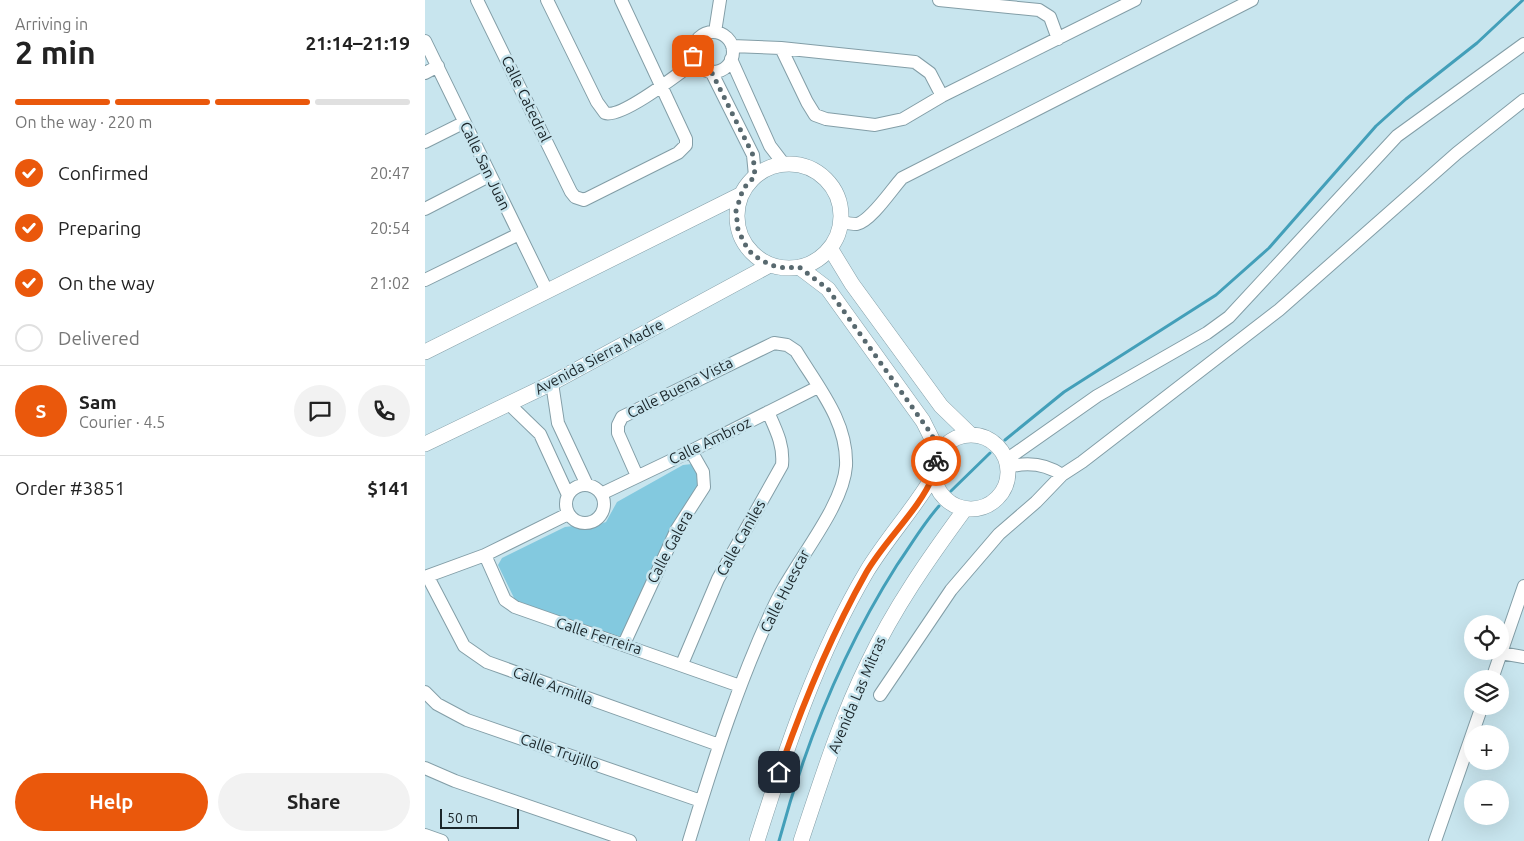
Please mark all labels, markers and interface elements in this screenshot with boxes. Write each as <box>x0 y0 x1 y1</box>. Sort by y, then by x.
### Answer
text: Arriving in <box>15 15 88 33</box>
text: 21:14–21:19 <box>305 32 410 54</box>
text: 2 min <box>15 34 96 70</box>
pin <box>672 35 714 77</box>
icon: bag <box>679 42 707 70</box>
street label: Calle Catedral <box>498 53 555 145</box>
text: On the way · 220 m <box>15 113 152 131</box>
street label: Calle San Juan <box>457 119 514 213</box>
icon: check <box>15 159 43 187</box>
text: Confirmed <box>58 162 149 184</box>
text: 20:47 <box>370 164 410 182</box>
icon: check <box>15 214 43 242</box>
text: Preparing <box>58 217 142 239</box>
text: 20:54 <box>370 219 410 237</box>
icon: check <box>15 269 43 297</box>
text: On the way <box>58 272 155 294</box>
text: 21:02 <box>370 274 410 292</box>
street label: Avenida Sierra Madre <box>532 315 666 398</box>
text: Delivered <box>58 327 140 349</box>
street label: Calle Buena Vista <box>624 354 735 422</box>
button: chat <box>294 385 346 437</box>
button: phone <box>358 385 410 437</box>
text: Sam <box>79 391 117 413</box>
text: S <box>36 400 46 422</box>
text: Courier · 4.5 <box>79 413 165 431</box>
street label: Calle Ambroz <box>666 413 754 468</box>
courier <box>911 436 961 486</box>
icon: bike <box>922 447 950 475</box>
text: Order #3851 <box>15 477 125 499</box>
text: $141 <box>367 477 410 499</box>
street label: Calle Caniles <box>713 497 768 579</box>
street label: Calle Galera <box>643 508 696 586</box>
street label: Calle Huescar <box>756 546 813 635</box>
street label: Calle Ferreira <box>554 614 644 657</box>
map controls <box>1464 615 1509 825</box>
button: locate <box>1464 615 1509 660</box>
street label: Avenida Las Mitras <box>824 634 889 756</box>
street label: Calle Armilla <box>511 663 596 708</box>
button: layers <box>1464 670 1509 715</box>
button: + <box>1464 725 1509 770</box>
street label: Calle Trujillo <box>518 730 602 773</box>
pin <box>758 751 800 793</box>
icon: home <box>765 758 793 786</box>
button: Help <box>15 773 208 831</box>
button: Share <box>218 773 410 831</box>
button: − <box>1464 780 1509 825</box>
scale bar <box>440 806 519 829</box>
text: 50 m <box>447 810 478 826</box>

